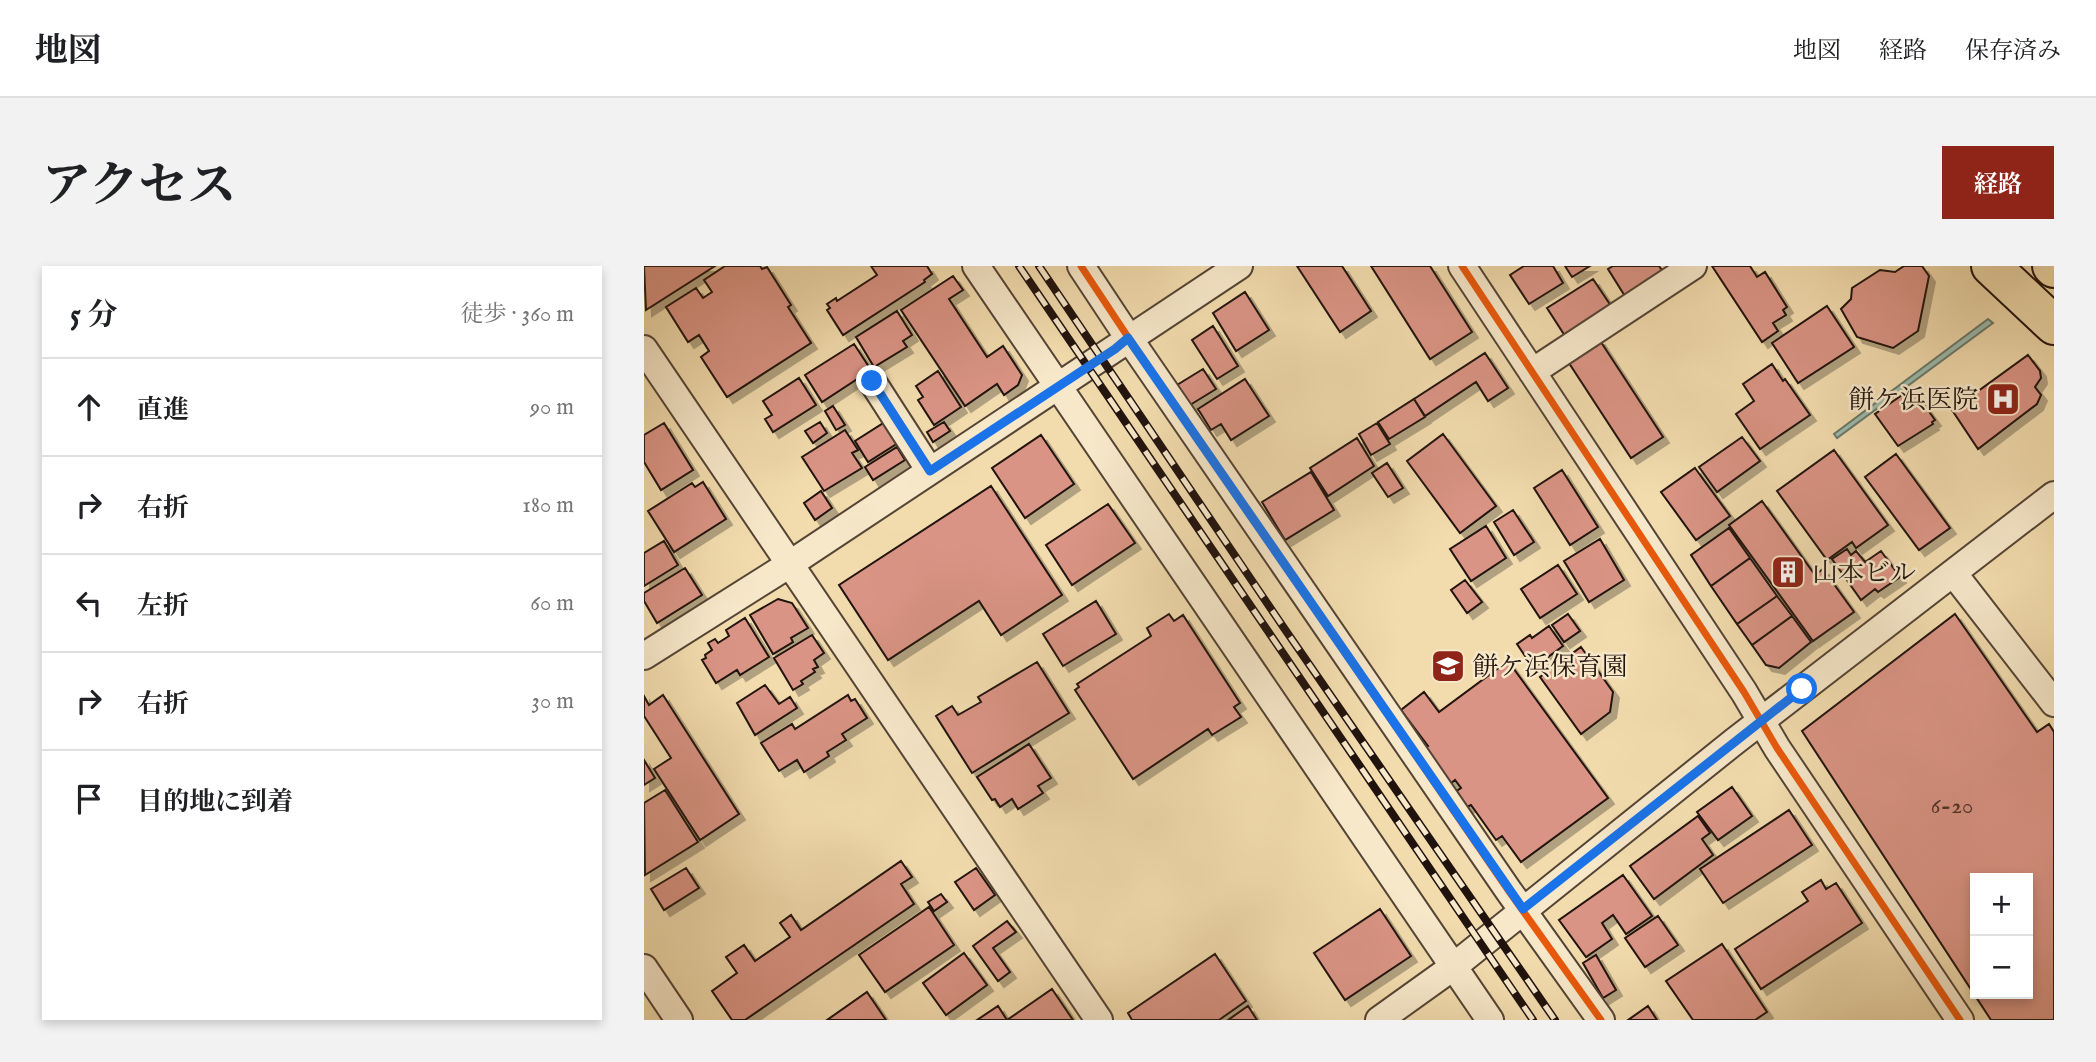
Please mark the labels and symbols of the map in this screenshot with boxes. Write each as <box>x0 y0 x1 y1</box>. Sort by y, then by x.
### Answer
route end <box>856 365 887 396</box>
hospital icon: 餅ケ浜医院 <box>1984 380 2022 418</box>
place label: 餅ケ浜医院 <box>1848 384 1978 417</box>
building icon: 山本ビル <box>1769 553 1807 591</box>
place label: 山本ビル <box>1812 557 1916 590</box>
school or university icon: 餅ケ浜保育園 <box>1429 647 1467 685</box>
place label: 餅ケ浜保育園 <box>1472 651 1628 684</box>
route start <box>1786 673 1817 704</box>
house number: 6-20 <box>1931 792 1973 821</box>

